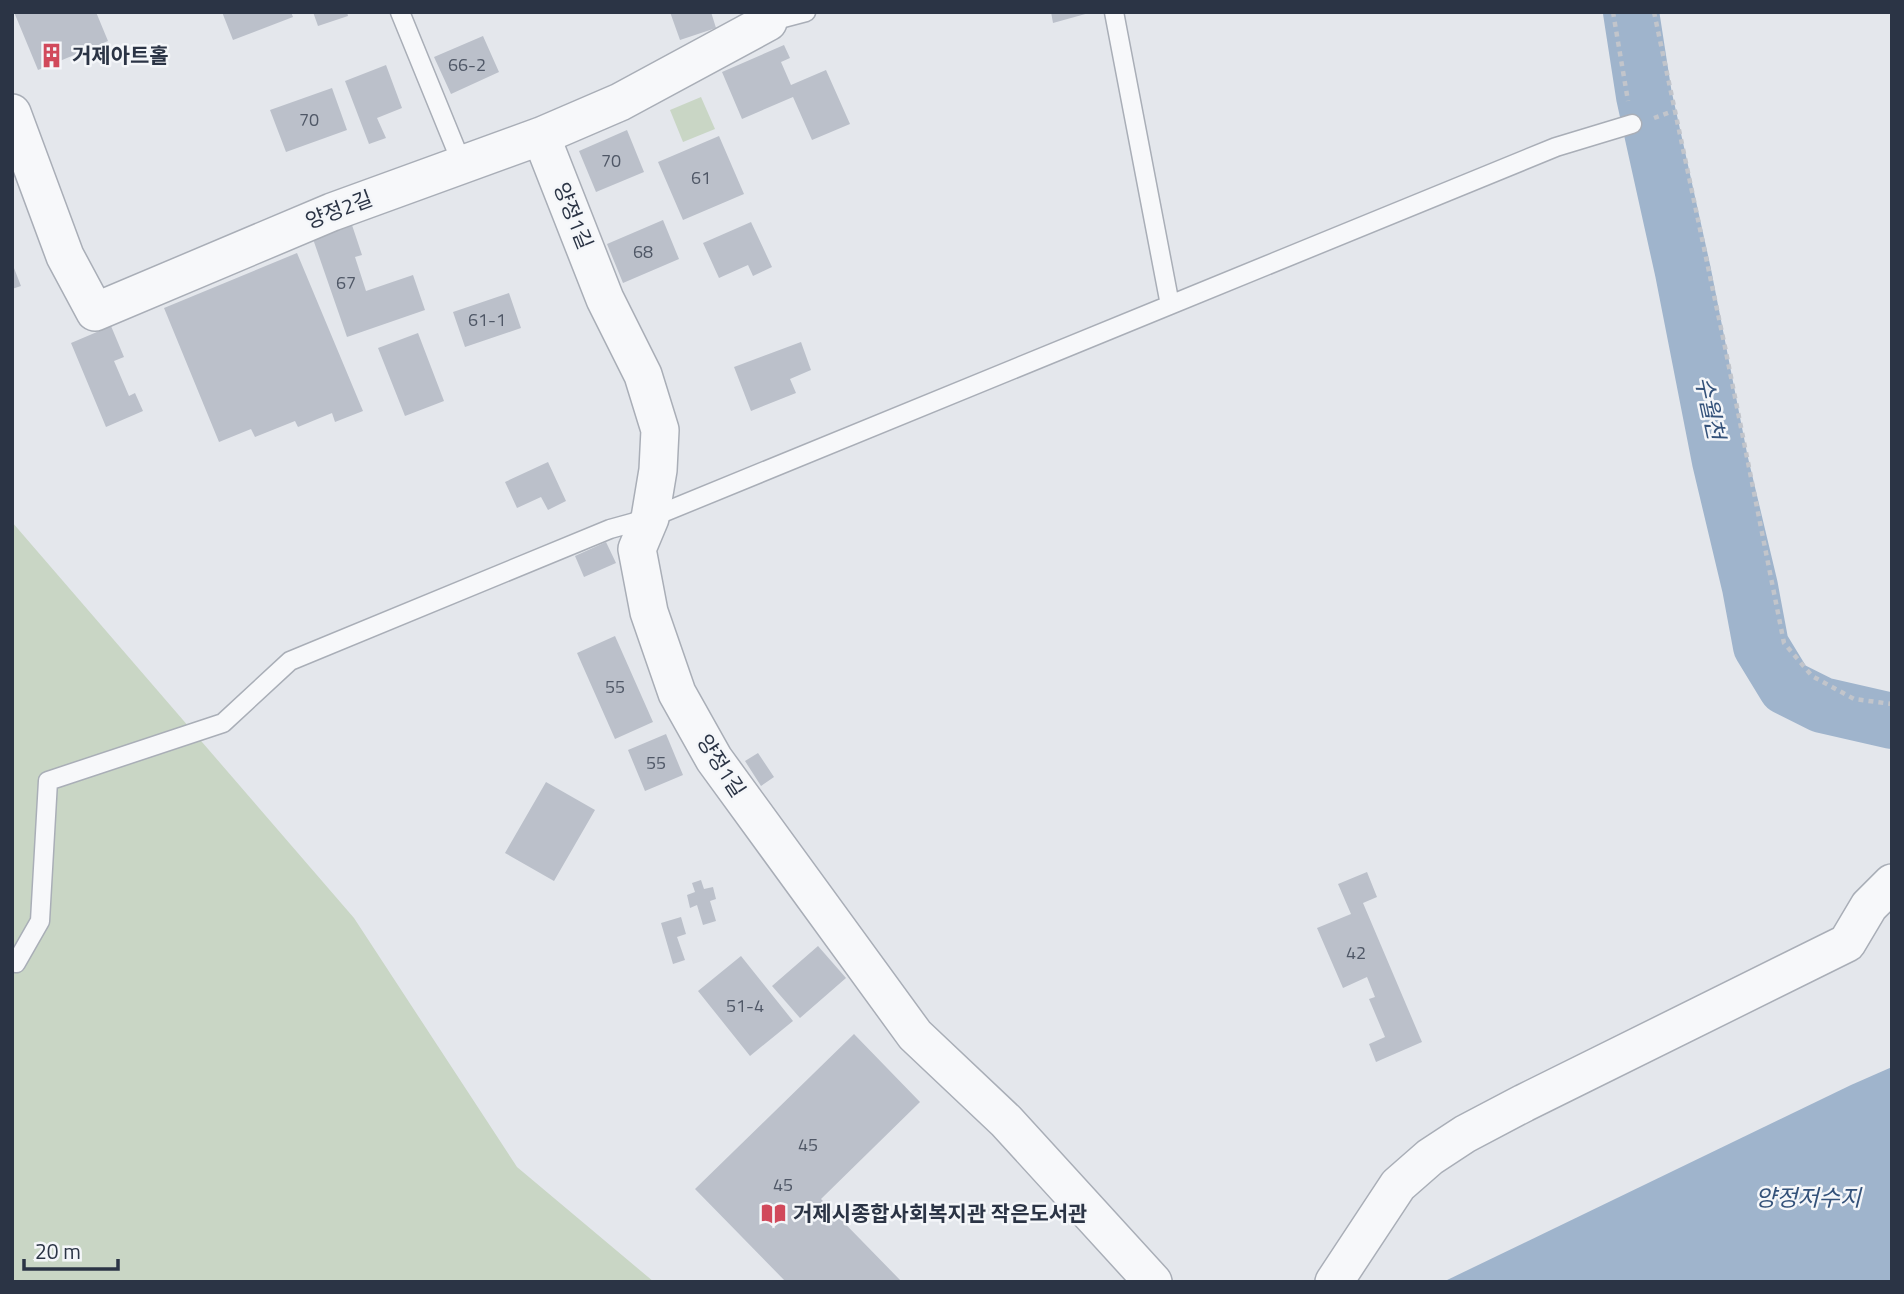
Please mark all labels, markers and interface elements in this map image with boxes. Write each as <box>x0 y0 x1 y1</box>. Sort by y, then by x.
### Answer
place label: 거제아트홀 <box>72 39 169 71</box>
building icon: 거제아트홀 <box>38 42 66 70</box>
house number: 66-2 <box>448 51 486 78</box>
house number: 70 <box>299 106 319 133</box>
house number: 70 <box>601 147 621 174</box>
house number: 61 <box>691 164 711 191</box>
street label: 양정1길 <box>546 177 602 254</box>
street label: 양정2길 <box>300 182 377 236</box>
house number: 68 <box>633 238 653 265</box>
house number: 67 <box>336 269 356 296</box>
house number: 61-1 <box>468 306 506 333</box>
water label: 수월천 <box>1687 373 1735 445</box>
house number: 55 <box>605 673 625 700</box>
street label: 양정1길 <box>689 727 754 803</box>
house number: 55 <box>646 749 666 776</box>
house number: 42 <box>1346 939 1366 966</box>
house number: 51-4 <box>726 992 764 1019</box>
house number: 45 <box>798 1131 818 1158</box>
house number: 45 <box>773 1171 793 1198</box>
water label: 양정저수지 <box>1755 1180 1863 1215</box>
place label: 거제시종합사회복지관 작은도서관 <box>793 1197 1087 1229</box>
library icon: 거제시종합사회복지관 작은도서관 <box>759 1200 787 1228</box>
scale bar <box>24 1228 119 1272</box>
text: 20 m <box>35 1235 81 1267</box>

